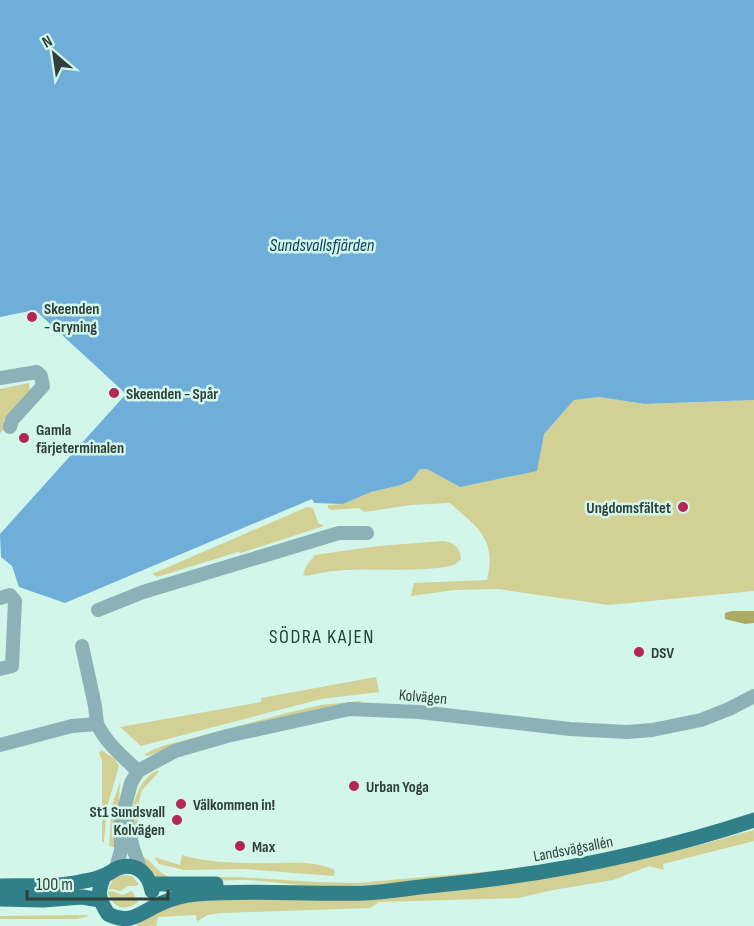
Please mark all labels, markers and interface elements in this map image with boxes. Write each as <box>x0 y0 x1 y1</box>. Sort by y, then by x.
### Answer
north arrow <box>24 24 84 84</box>
text: N <box>39 32 56 53</box>
water label: Sundsvallsfjärden <box>270 235 375 256</box>
place label: Skeenden - Gryning <box>44 300 99 337</box>
marker: Skeenden - Gryning <box>25 310 39 324</box>
place label: Skeenden - Spår <box>126 385 218 404</box>
marker: Skeenden - Spår <box>107 386 121 400</box>
place label: Gamla färjeterminalen <box>36 421 124 458</box>
marker: Gamla färjeterminalen <box>17 431 31 445</box>
place label: Ungdomsfältet <box>586 499 671 518</box>
marker: Ungdomsfältet <box>676 500 690 514</box>
district label: SÖDRA KAJEN <box>269 625 375 649</box>
place label: DSV <box>651 644 674 663</box>
marker: DSV <box>632 645 646 659</box>
street label: Kolvägen <box>398 686 448 709</box>
place label: Urban Yoga <box>366 778 429 797</box>
marker: Urban Yoga <box>347 779 361 793</box>
place label: Välkommen in! <box>193 796 275 815</box>
marker: Välkommen in! <box>174 797 188 811</box>
place label: St1 Sundsvall Kolvägen <box>90 803 165 840</box>
marker: St1 Sundsvall Kolvägen <box>170 813 184 827</box>
street label: Landsvägsallén <box>532 832 615 867</box>
place label: Max <box>252 838 276 857</box>
marker: Max <box>233 839 247 853</box>
scale bar <box>27 863 168 901</box>
text: 100 m <box>36 874 73 895</box>

